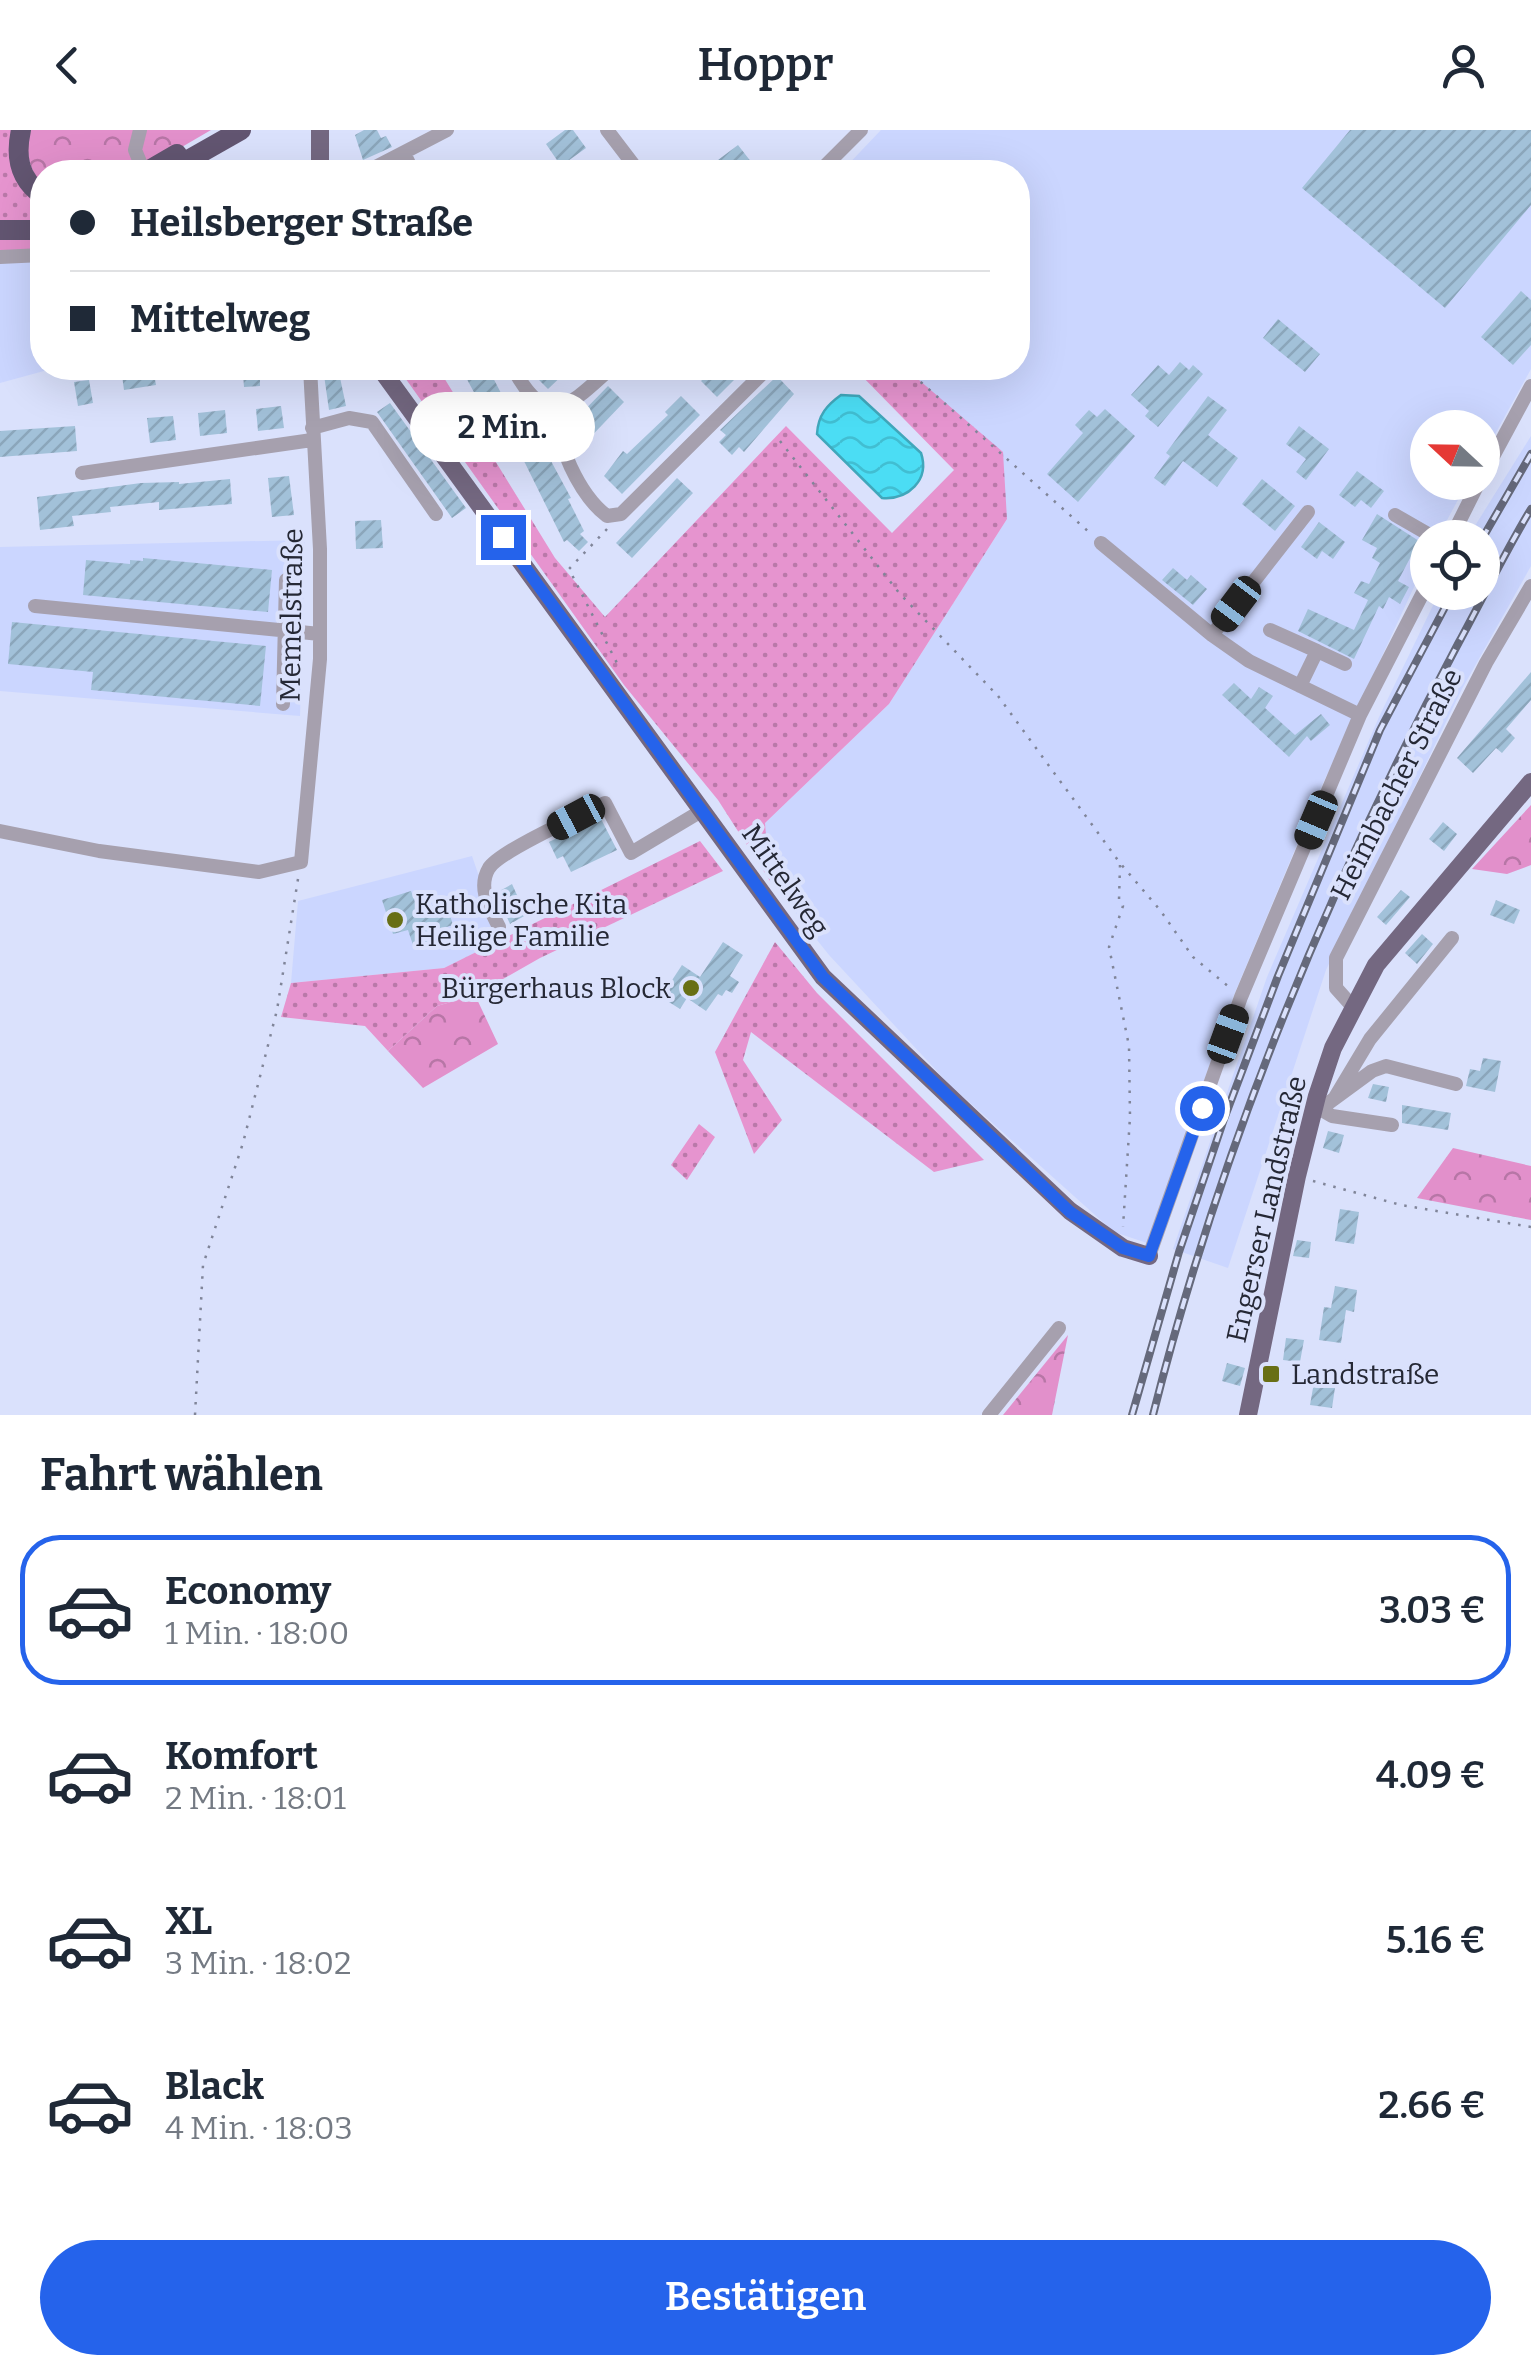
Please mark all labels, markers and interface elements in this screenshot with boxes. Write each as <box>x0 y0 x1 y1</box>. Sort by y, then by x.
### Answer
icon: back <box>40 38 95 93</box>
text: Hoppr <box>697 38 834 92</box>
icon: person <box>1436 38 1491 93</box>
text: Heilsberger Straße <box>130 200 473 246</box>
text: Mittelweg <box>130 296 311 342</box>
callout: 2 Min. <box>410 392 596 462</box>
text: 2 Min. <box>458 408 547 446</box>
north arrow <box>1410 410 1500 500</box>
map controls <box>1410 410 1500 610</box>
route end <box>481 515 526 560</box>
button: locate <box>1410 520 1500 610</box>
street label: Memelstraße <box>273 528 310 702</box>
car <box>1206 571 1266 637</box>
street label: Heimbacher Straße <box>1324 663 1469 905</box>
car <box>1290 787 1342 853</box>
car <box>542 790 610 844</box>
street label: Mittelweg <box>735 818 836 943</box>
place label: Katholische Kita Heilige Familie <box>415 888 627 953</box>
marker: Katholische Kita Heilige Familie <box>384 909 406 931</box>
place label: Bürgerhaus Block <box>441 972 671 1005</box>
marker: Bürgerhaus Block <box>680 977 702 999</box>
car <box>1204 1001 1252 1067</box>
street label: Engerser Landstraße <box>1220 1073 1313 1346</box>
route start <box>1180 1086 1225 1131</box>
place label: Landstraße <box>1291 1358 1439 1391</box>
marker: Landstraße <box>1260 1363 1282 1385</box>
text: Fahrt wählen <box>40 1448 323 1502</box>
icon: car <box>45 1565 135 1655</box>
text: Economy <box>165 1568 331 1614</box>
text: 3.03 € <box>1379 1587 1486 1633</box>
text: 1 Min. · 18:00 <box>165 1614 349 1652</box>
icon: car <box>45 1730 135 1820</box>
text: Komfort <box>165 1733 318 1779</box>
text: 4.09 € <box>1376 1752 1486 1798</box>
text: 2 Min. · 18:01 <box>165 1779 346 1817</box>
icon: car <box>45 1895 135 1985</box>
text: XL <box>165 1898 212 1944</box>
text: 5.16 € <box>1386 1917 1486 1963</box>
text: 3 Min. · 18:02 <box>165 1944 351 1982</box>
icon: car <box>45 2060 135 2150</box>
text: Black <box>165 2063 264 2109</box>
text: 2.66 € <box>1378 2082 1486 2128</box>
text: 4 Min. · 18:03 <box>165 2109 353 2147</box>
button: Bestätigen <box>40 2240 1491 2355</box>

